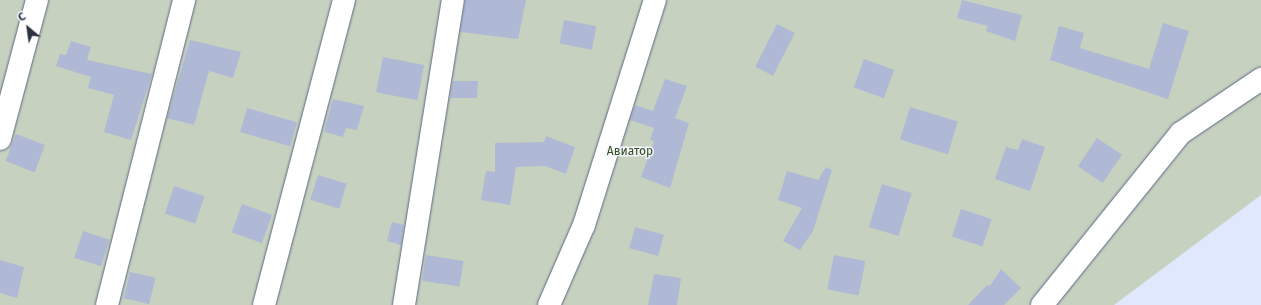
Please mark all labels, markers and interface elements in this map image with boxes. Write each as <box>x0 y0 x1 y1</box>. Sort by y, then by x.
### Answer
north arrow <box>8 8 48 48</box>
text: С <box>16 10 28 24</box>
park label: Авиатор <box>607 145 653 159</box>

